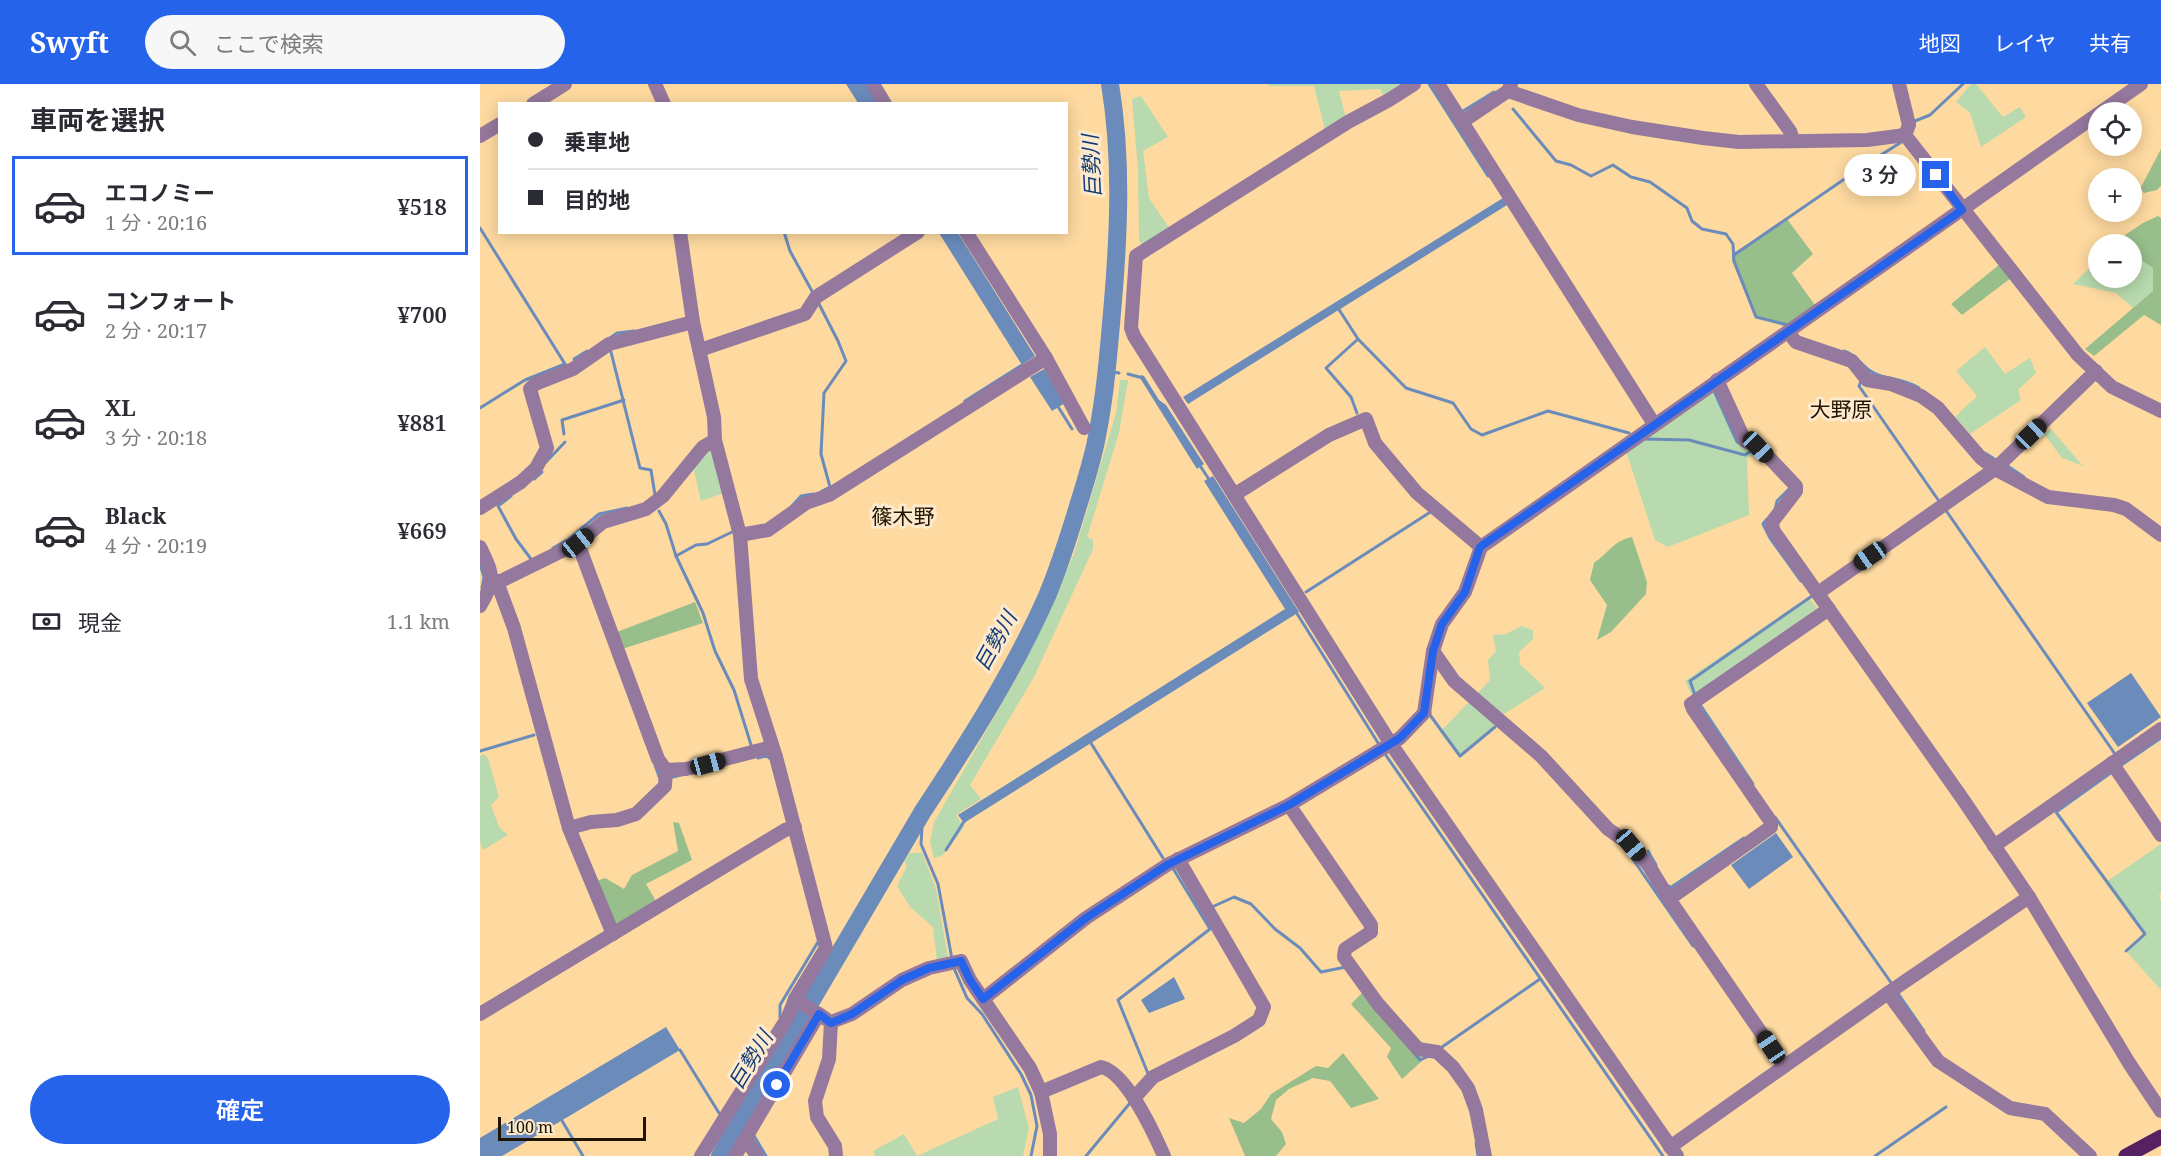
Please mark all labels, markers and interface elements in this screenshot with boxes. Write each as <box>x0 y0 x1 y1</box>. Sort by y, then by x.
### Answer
search box <box>145 15 565 69</box>
text: Swyft <box>30 23 109 61</box>
icon: search <box>166 26 199 59</box>
text: ここで検索 <box>214 28 324 58</box>
text: 地図 <box>1919 29 1961 57</box>
text: レイヤ <box>1994 29 2056 57</box>
text: 共有 <box>2089 29 2131 57</box>
text: 車両を選択 <box>30 101 165 138</box>
map controls <box>2088 102 2142 288</box>
button: locate <box>2088 102 2142 156</box>
text: 乗車地 <box>564 126 630 156</box>
water label: 巨勢川 <box>1075 132 1107 198</box>
callout: 3 分 <box>1843 154 1915 196</box>
text: 3 分 <box>1862 161 1898 188</box>
route end <box>1922 161 1949 188</box>
button: + <box>2088 168 2142 222</box>
text: エコノミー <box>105 177 215 207</box>
icon: car <box>33 179 87 233</box>
text: 目的地 <box>564 184 630 214</box>
text: ¥518 <box>397 191 447 221</box>
text: 1 分 · 20:16 <box>105 209 207 236</box>
button: − <box>2088 234 2142 288</box>
text: コンフォート <box>105 285 236 315</box>
icon: car <box>33 287 87 341</box>
text: ¥700 <box>397 299 447 329</box>
text: 2 分 · 20:17 <box>105 317 207 344</box>
text: XL <box>105 392 136 422</box>
icon: car <box>33 395 87 449</box>
district label: 大野原 <box>1810 395 1873 423</box>
text: ¥881 <box>397 407 447 437</box>
car <box>2012 415 2050 453</box>
text: 3 分 · 20:18 <box>105 424 207 451</box>
car <box>1739 428 1777 466</box>
text: Black <box>105 500 166 530</box>
district label: 篠木野 <box>872 502 935 530</box>
icon: car <box>33 503 87 557</box>
text: ¥669 <box>397 515 447 545</box>
car <box>558 525 598 561</box>
text: 4 分 · 20:19 <box>105 532 207 559</box>
car <box>1850 538 1890 574</box>
water label: 巨勢川 <box>968 604 1024 675</box>
icon: cash <box>30 605 63 638</box>
text: 現金 <box>78 607 122 637</box>
text: 1.1 km <box>387 608 450 635</box>
car <box>688 751 728 777</box>
car <box>1613 825 1649 865</box>
water label: 巨勢川 <box>722 1024 779 1094</box>
car <box>1753 1027 1789 1067</box>
route start <box>763 1071 790 1098</box>
button: 確定 <box>30 1075 450 1144</box>
scale bar <box>498 1114 646 1142</box>
text: 100 m <box>507 1116 553 1138</box>

